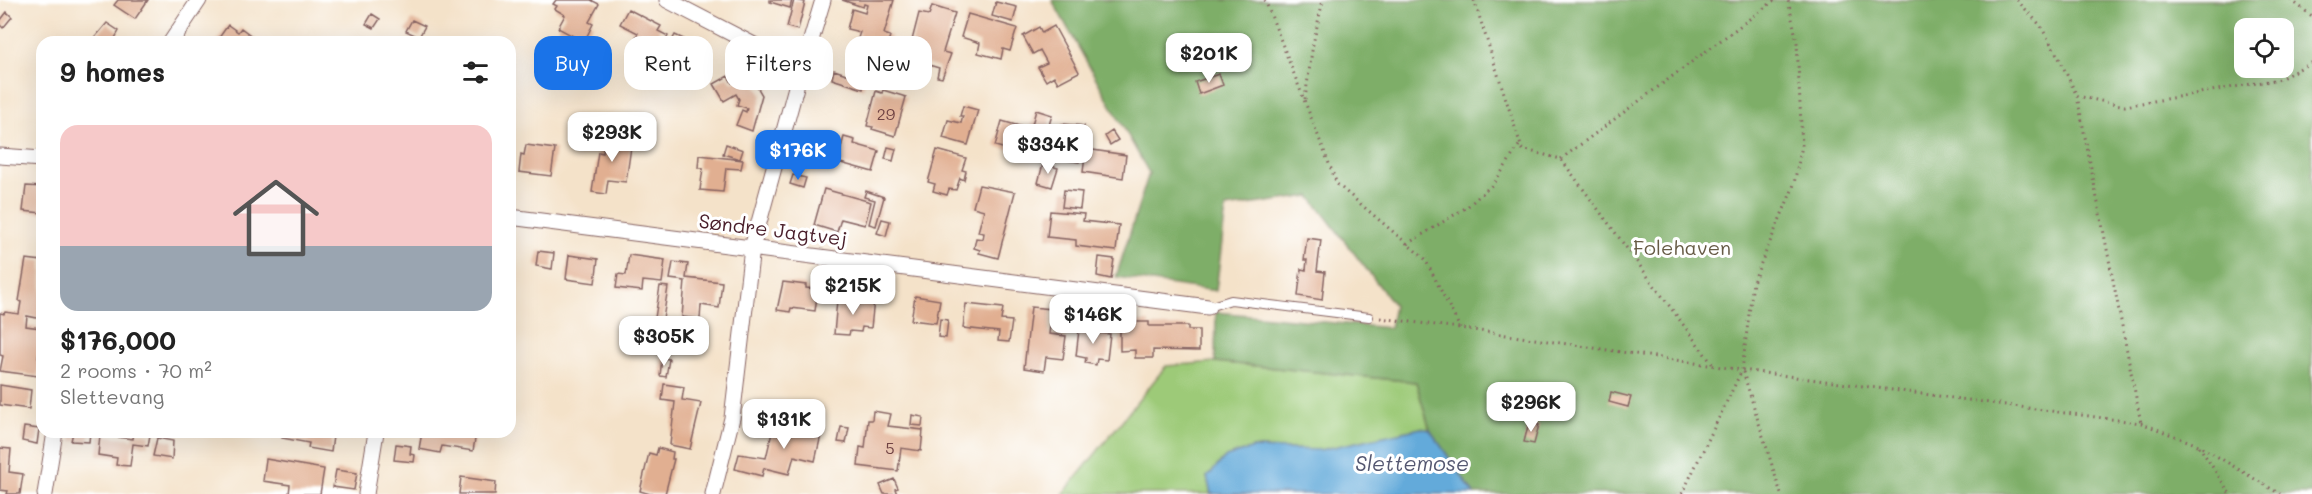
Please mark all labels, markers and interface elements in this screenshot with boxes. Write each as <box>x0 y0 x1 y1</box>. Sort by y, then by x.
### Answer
map controls <box>2234 18 2294 78</box>
button: locate <box>2234 18 2294 78</box>
pin: $201K <box>1167 33 1251 84</box>
chip: Buy <box>534 36 612 90</box>
chip: Rent <box>624 36 713 90</box>
chip: Filters <box>725 36 833 90</box>
chip: New <box>845 36 932 90</box>
text: $201K <box>1180 39 1238 65</box>
text: 9 homes <box>60 55 165 89</box>
icon: filters <box>459 56 492 89</box>
house number: 29 <box>877 103 895 124</box>
pin: $293K <box>570 112 654 163</box>
text: $293K <box>582 118 642 144</box>
pin: $334K <box>1006 124 1090 175</box>
pin: $176K <box>756 130 840 181</box>
text: $334K <box>1017 130 1079 156</box>
text: $176K <box>769 136 827 162</box>
icon: home <box>222 164 330 272</box>
street label: Søndre Jagtvej <box>697 207 849 251</box>
park label: Folehaven <box>1633 234 1731 260</box>
pin: $215K <box>811 265 895 316</box>
text: $215K <box>824 271 882 297</box>
pin: $146K <box>1051 294 1135 345</box>
text: $146K <box>1063 300 1123 326</box>
pin: $305K <box>622 316 706 367</box>
text: $305K <box>633 322 695 348</box>
text: $176,000 <box>60 323 176 357</box>
text: 2 rooms · 70 m² <box>60 357 212 383</box>
pin: $296K <box>1489 382 1573 433</box>
text: Slettevang <box>60 383 164 409</box>
text: $296K <box>1501 388 1561 414</box>
pin: $131K <box>742 399 826 450</box>
text: $131K <box>756 405 812 431</box>
house number: 5 <box>885 437 895 458</box>
water label: Slettemose <box>1355 449 1469 476</box>

